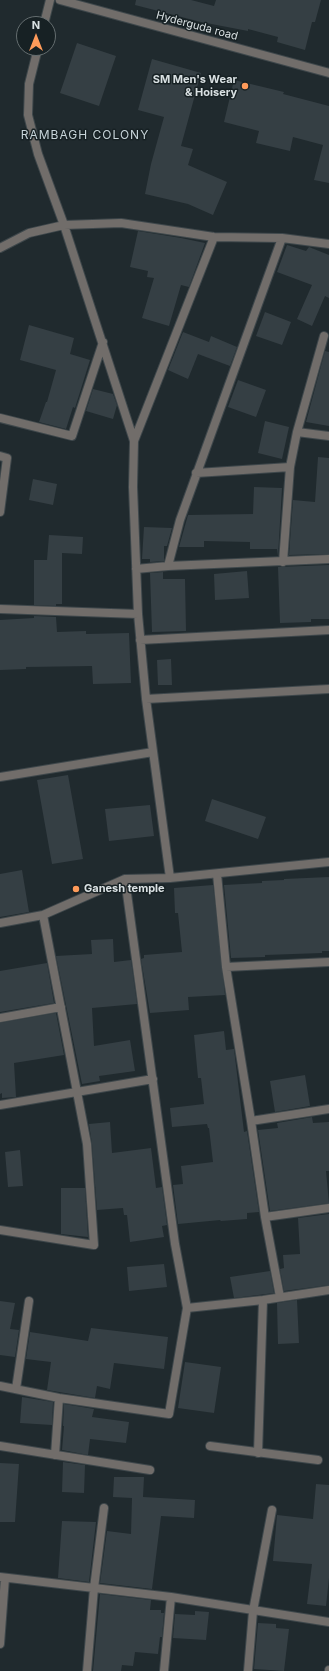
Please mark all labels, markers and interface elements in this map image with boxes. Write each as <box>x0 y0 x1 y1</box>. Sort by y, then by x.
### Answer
street label: Hyderguda road <box>155 9 239 43</box>
north arrow <box>16 16 56 56</box>
text: N <box>32 18 40 32</box>
place label: SM Men's Wear & Hoisery <box>153 73 237 99</box>
marker: SM Men's Wear & Hoisery <box>240 81 250 91</box>
district label: RAMBAGH COLONY <box>21 128 149 142</box>
place label: Ganesh temple <box>84 882 165 896</box>
marker: Ganesh temple <box>71 884 81 894</box>

